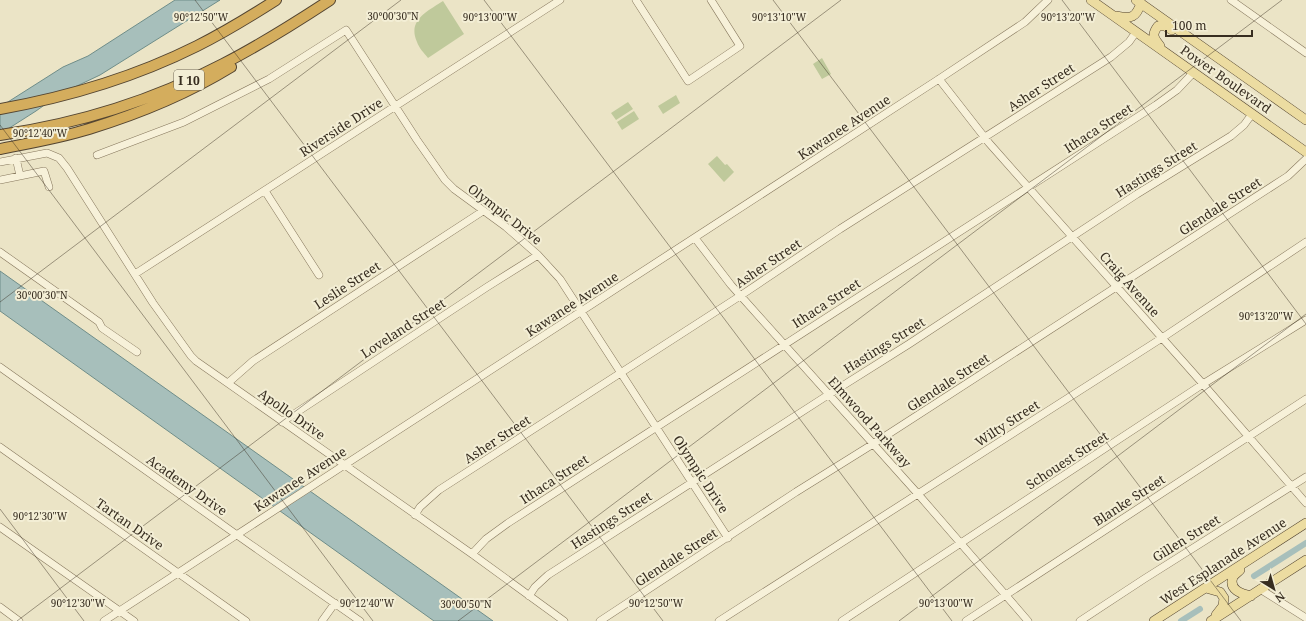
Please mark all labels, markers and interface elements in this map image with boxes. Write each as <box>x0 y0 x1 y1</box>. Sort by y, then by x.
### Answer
text: 30°00'30"N <box>367 9 419 23</box>
text: 90°12'50"W <box>174 10 229 24</box>
text: 90°13'00"W <box>463 10 518 24</box>
text: 90°13'10"W <box>752 10 807 24</box>
text: 90°13'20"W <box>1041 10 1096 24</box>
scale bar <box>1166 12 1252 38</box>
text: 100 m <box>1172 17 1207 34</box>
street label: Power Boulevard <box>1177 41 1275 117</box>
street label: Asher Street <box>1004 59 1078 115</box>
road number: I 10 <box>174 70 204 90</box>
street label: Kawanee Avenue <box>794 90 894 164</box>
street label: Riverside Drive <box>296 93 386 161</box>
street label: Ithaca Street <box>1060 99 1136 157</box>
text: 90°12'40"W <box>13 126 68 140</box>
street label: Hastings Street <box>1112 136 1201 201</box>
street label: Glendale Street <box>1175 172 1265 239</box>
street label: Olympic Drive <box>464 179 546 249</box>
street label: Asher Street <box>731 234 805 292</box>
street label: Craig Avenue <box>1096 247 1164 321</box>
street label: Leslie Street <box>310 257 384 313</box>
street label: Kawanee Avenue <box>522 267 622 341</box>
street label: Ithaca Street <box>788 274 864 332</box>
text: 30°00'30"N <box>16 288 68 302</box>
street label: Loveland Street <box>357 294 449 362</box>
text: 90°13'20"W <box>1239 309 1294 323</box>
street label: Hastings Street <box>840 312 929 377</box>
street label: Glendale Street <box>903 348 993 415</box>
street label: Elmwood Parkway <box>824 373 916 472</box>
street label: Apollo Drive <box>255 384 329 444</box>
street label: Wilty Street <box>971 395 1043 451</box>
street label: Asher Street <box>460 411 534 467</box>
street label: Schouest Street <box>1022 426 1112 493</box>
street label: Olympic Drive <box>669 432 733 516</box>
street label: Kawanee Avenue <box>250 442 350 516</box>
street label: Ithaca Street <box>516 450 592 508</box>
street label: Academy Drive <box>143 451 231 520</box>
street label: Blanke Street <box>1090 470 1169 530</box>
street label: Hastings Street <box>567 487 655 553</box>
street label: Tartan Drive <box>93 494 168 554</box>
text: 90°12'30"W <box>13 509 68 523</box>
street label: Gillen Street <box>1149 510 1224 566</box>
street label: West Esplanade Avenue <box>1156 513 1290 609</box>
street label: Glendale Street <box>631 523 721 590</box>
north arrow <box>1254 569 1294 609</box>
text: N <box>1272 589 1288 606</box>
text: 90°12'30"W <box>51 596 106 610</box>
text: 90°12'40"W <box>340 596 395 610</box>
text: 90°12'50"W <box>629 596 684 610</box>
text: 90°13'00"W <box>919 596 974 610</box>
text: 30°00'50"N <box>440 597 492 611</box>

